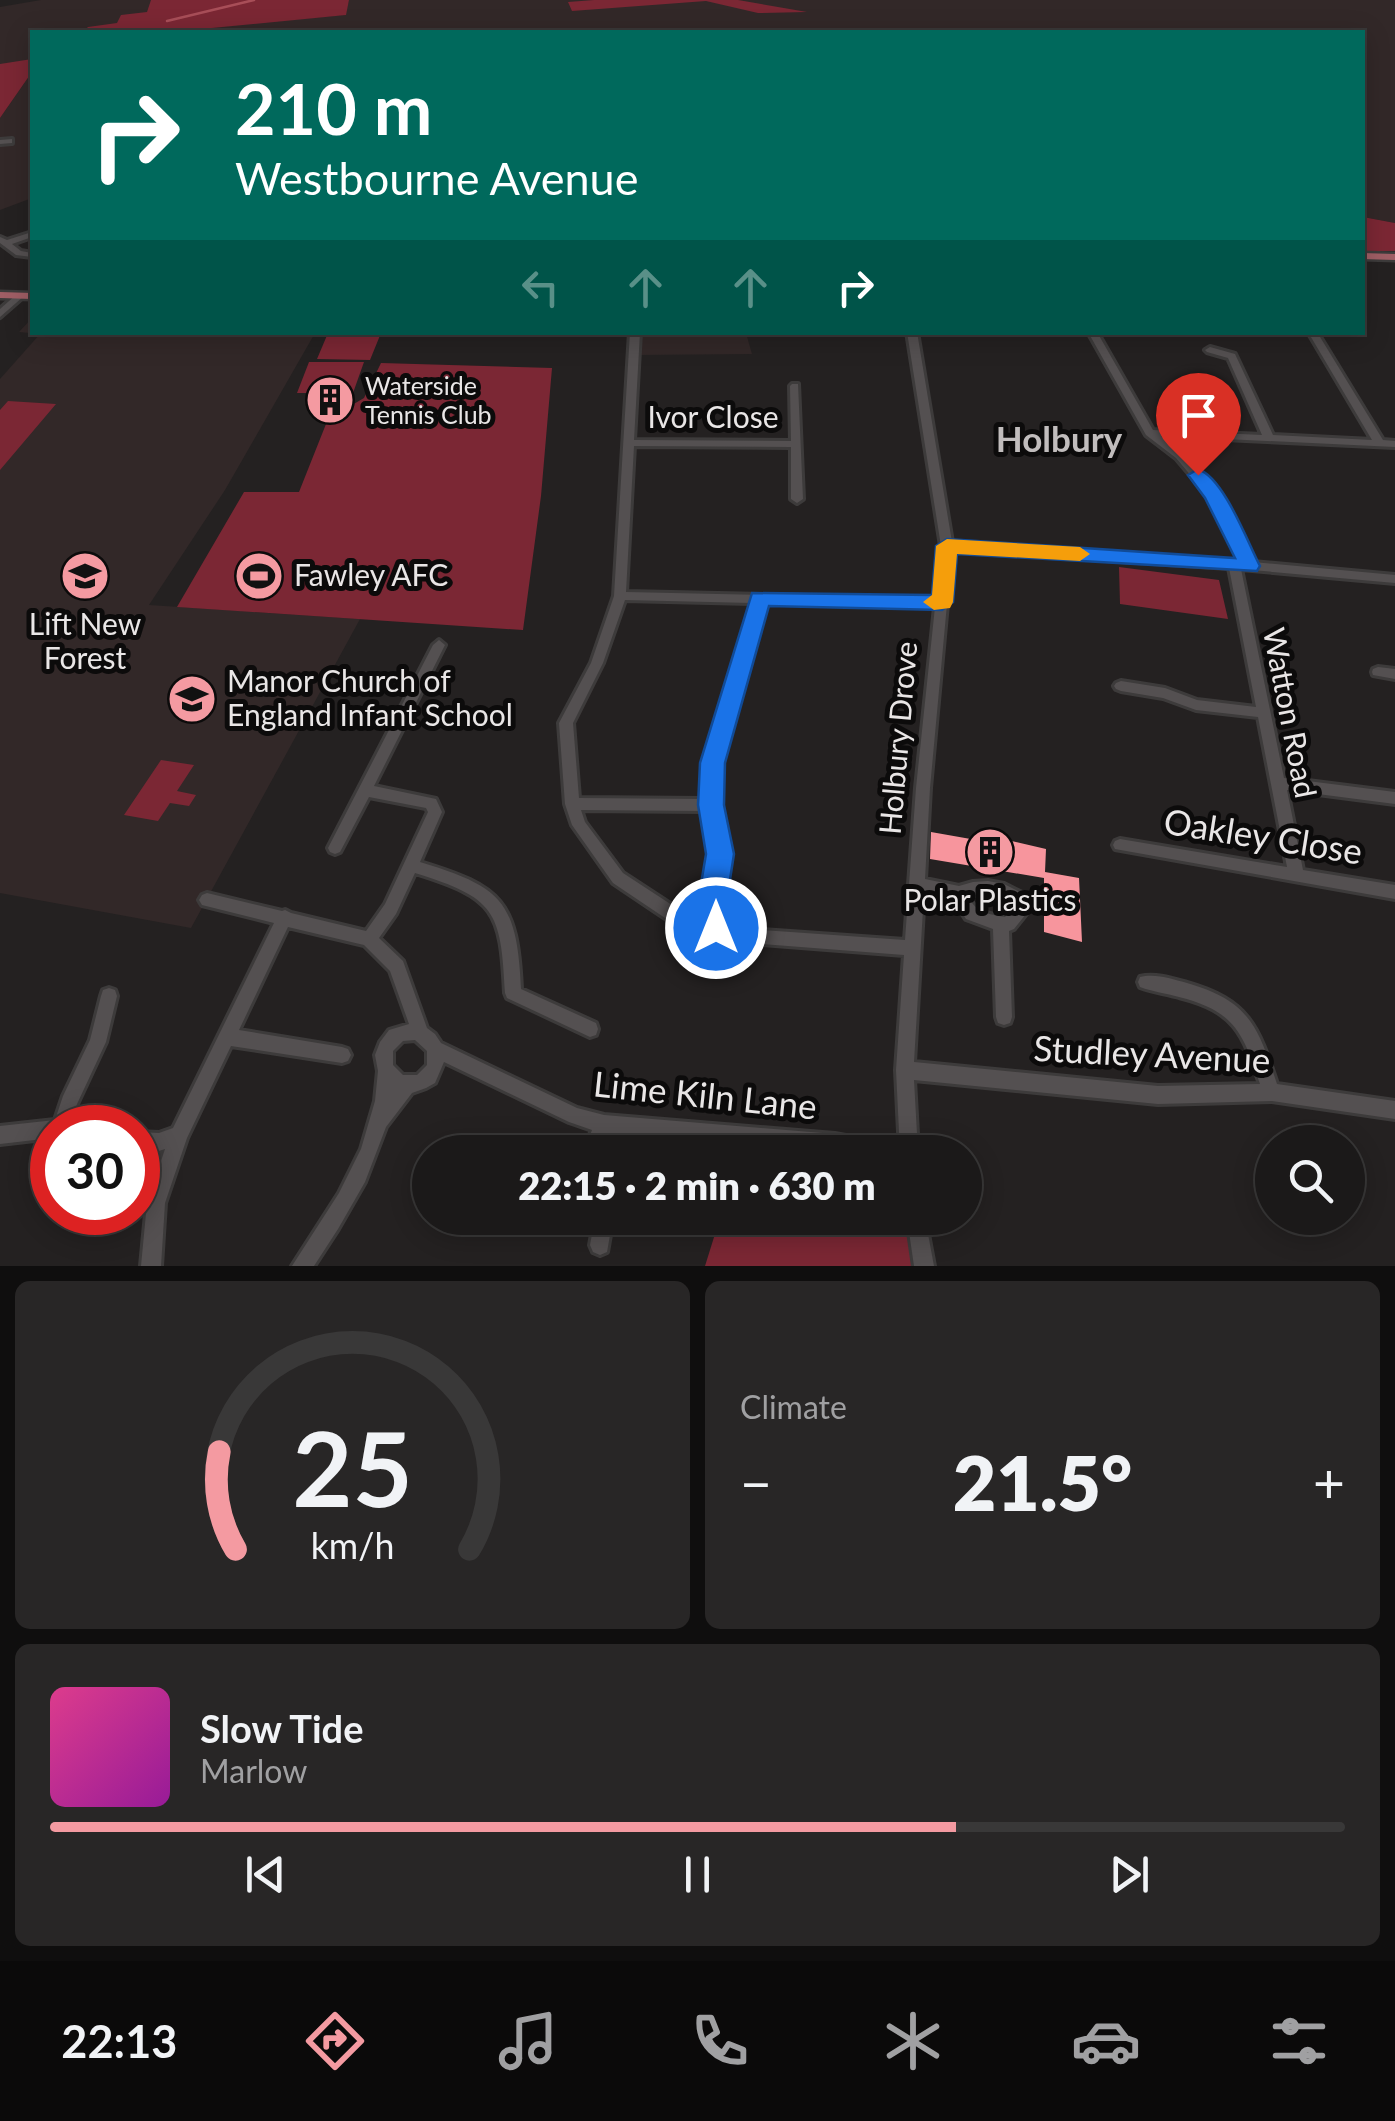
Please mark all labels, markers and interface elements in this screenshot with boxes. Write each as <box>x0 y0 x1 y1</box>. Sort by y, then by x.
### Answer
text: 210 m <box>235 66 432 150</box>
icon: right <box>70 70 200 200</box>
text: Westbourne Avenue <box>235 151 638 205</box>
icon: left <box>513 260 568 315</box>
icon: ahead <box>618 260 673 315</box>
icon: ahead <box>723 260 778 315</box>
icon: right <box>828 260 883 315</box>
place label: Waterside Tennis Club <box>365 370 492 429</box>
pin <box>1156 373 1241 476</box>
building icon: Waterside Tennis Club <box>304 374 356 426</box>
icon: arrive <box>1171 388 1226 443</box>
street label: Ivor Close <box>647 398 779 434</box>
district label: Holbury <box>996 417 1123 459</box>
school or university icon: Lift New Forest <box>59 550 111 602</box>
sports icon: Fawley AFC <box>233 550 285 602</box>
place label: Fawley AFC <box>294 556 448 592</box>
place label: Lift New Forest <box>29 605 142 675</box>
street label: Watton Road <box>1257 625 1325 801</box>
street label: Holbury Drove <box>871 640 923 836</box>
place label: Manor Church of England Infant School <box>227 662 513 732</box>
school or university icon: Manor Church of England Infant School <box>166 673 218 725</box>
street label: Oakley Close <box>1161 799 1366 871</box>
building icon: Polar Plastics <box>964 826 1016 878</box>
position arrow <box>664 876 768 980</box>
place label: Polar Plastics <box>904 881 1076 917</box>
street label: Studley Avenue <box>1033 1026 1272 1080</box>
street label: Lime Kiln Lane <box>591 1061 819 1127</box>
speed limit sign: 30 <box>30 1105 160 1235</box>
map controls <box>1255 1125 1365 1235</box>
button: search <box>1255 1125 1365 1235</box>
text: 22:15 · 2 min · 630 m <box>518 1162 876 1208</box>
text: Climate <box>740 1387 847 1426</box>
text: 25 <box>292 1404 413 1529</box>
text: 21.5° <box>953 1437 1132 1527</box>
text: − <box>740 1449 772 1515</box>
text: + <box>1313 1449 1345 1515</box>
text: km/h <box>311 1524 394 1567</box>
text: Slow Tide <box>200 1705 363 1751</box>
text: Marlow <box>200 1751 307 1790</box>
icon: previous <box>238 1847 293 1902</box>
icon: pause <box>670 1847 725 1902</box>
icon: next <box>1102 1847 1157 1902</box>
icon: directions <box>300 2006 370 2076</box>
icon: music <box>493 2006 563 2076</box>
icon: phone <box>685 2006 755 2076</box>
icon: climate <box>878 2006 948 2076</box>
icon: car <box>1071 2006 1141 2076</box>
icon: filters <box>1264 2006 1334 2076</box>
text: 22:13 <box>61 2014 177 2068</box>

